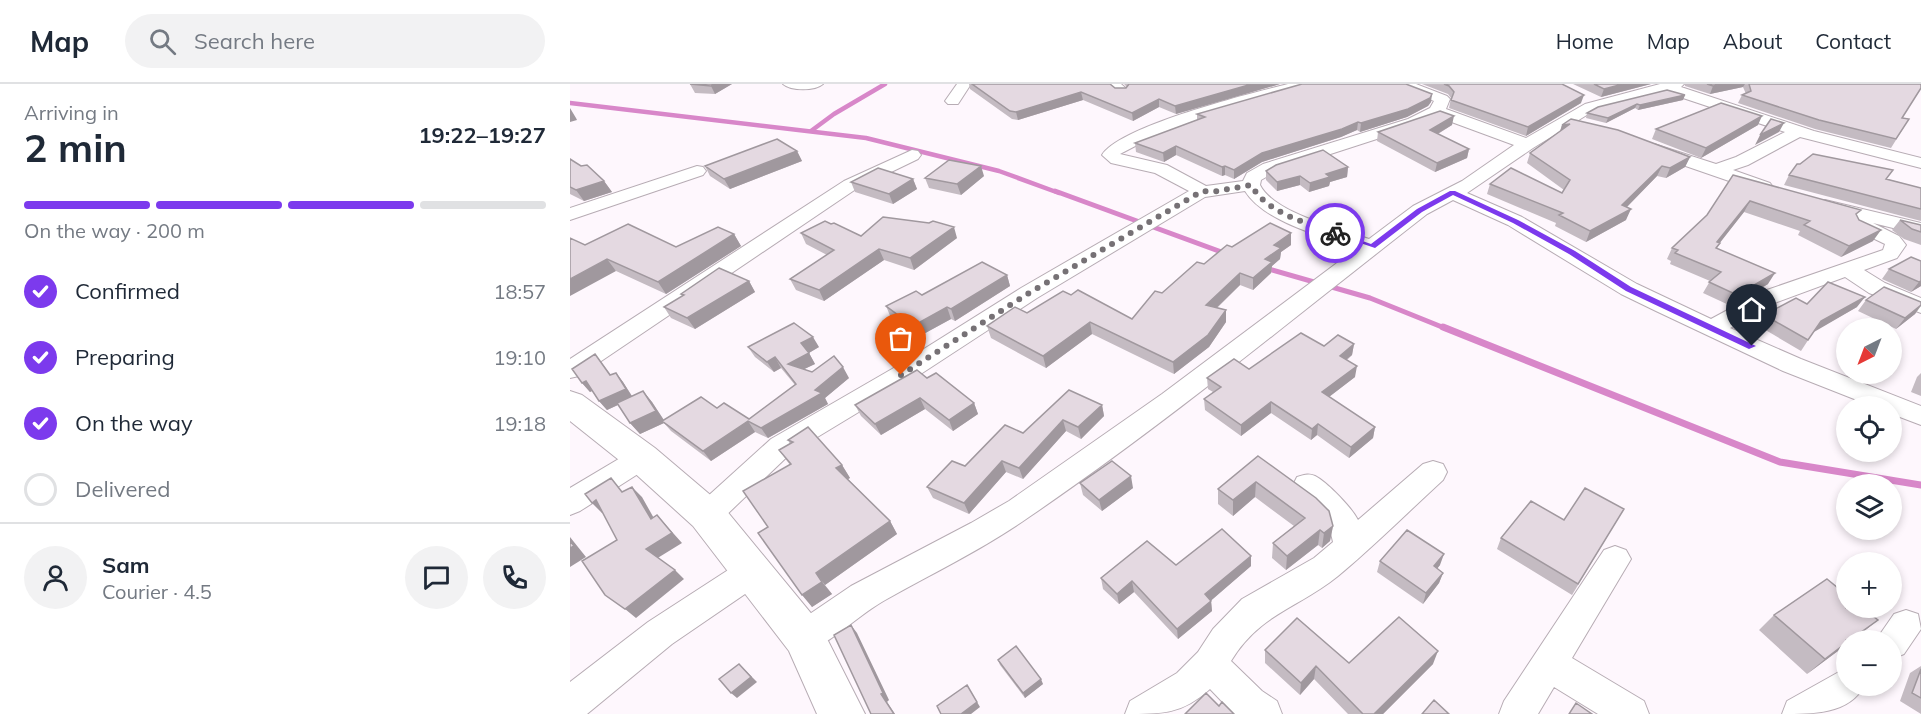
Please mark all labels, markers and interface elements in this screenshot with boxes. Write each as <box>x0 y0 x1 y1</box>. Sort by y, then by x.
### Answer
search box <box>125 14 545 68</box>
text: Map <box>30 24 89 59</box>
icon: search <box>146 25 179 58</box>
text: Search here <box>194 27 315 55</box>
text: Home <box>1556 28 1614 54</box>
text: Map <box>1647 28 1690 54</box>
text: About <box>1723 28 1782 54</box>
text: Contact <box>1815 28 1891 54</box>
text: Arriving in <box>24 100 119 125</box>
text: 19:22–19:27 <box>418 121 546 149</box>
text: 2 min <box>24 123 127 172</box>
courier <box>1305 203 1365 263</box>
icon: bike <box>1319 217 1352 250</box>
text: On the way · 200 m <box>24 218 205 243</box>
icon: check <box>24 275 57 308</box>
text: Confirmed <box>75 277 180 305</box>
text: 18:57 <box>493 279 546 304</box>
pin <box>1726 284 1777 346</box>
icon: home <box>1735 293 1768 326</box>
pin <box>875 313 926 375</box>
north arrow <box>1836 318 1902 384</box>
map controls <box>1836 318 1902 696</box>
icon: bag <box>884 322 917 355</box>
icon: check <box>24 341 57 374</box>
text: Preparing <box>75 343 175 371</box>
text: 19:10 <box>493 345 546 370</box>
button: locate <box>1836 396 1902 462</box>
icon: check <box>24 407 57 440</box>
text: On the way <box>75 409 193 437</box>
text: 19:18 <box>493 411 546 436</box>
button: layers <box>1836 474 1902 540</box>
text: Delivered <box>75 475 170 503</box>
button: person <box>24 546 87 609</box>
button: chat <box>405 546 468 609</box>
button: phone <box>483 546 546 609</box>
text: Sam <box>102 551 150 579</box>
button: + <box>1836 552 1902 618</box>
text: Courier · 4.5 <box>102 579 212 604</box>
button: − <box>1836 630 1902 696</box>

